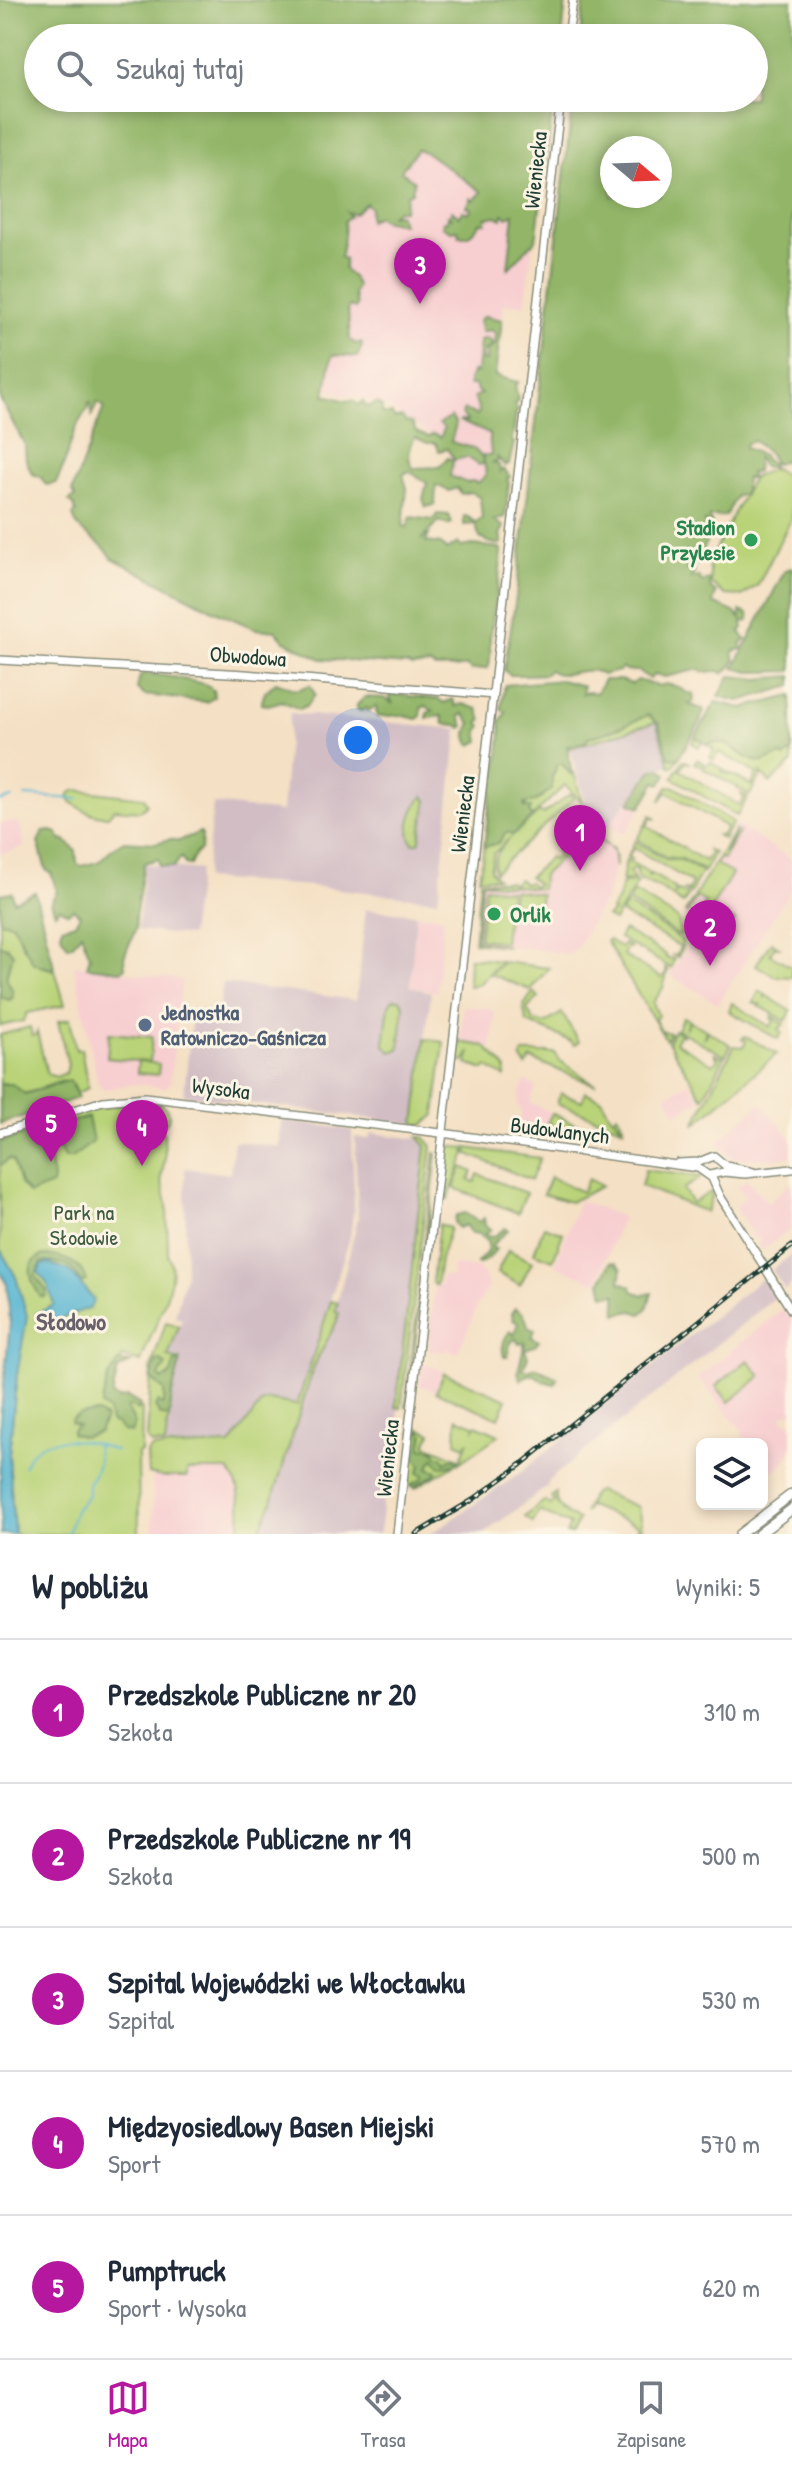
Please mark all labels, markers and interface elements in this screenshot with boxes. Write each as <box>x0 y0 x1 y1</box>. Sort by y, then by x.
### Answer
search box <box>24 24 768 112</box>
icon: search <box>52 46 96 90</box>
text: Szukaj tutaj <box>116 48 244 88</box>
street label: Wieniecka <box>516 130 554 210</box>
north arrow <box>600 136 672 208</box>
pin: 3 <box>394 238 446 304</box>
place label: Stadion Przylesie <box>660 512 735 568</box>
marker: Stadion Przylesie <box>742 531 760 549</box>
street label: Obwodowa <box>209 638 288 674</box>
your location <box>338 720 378 760</box>
street label: Wieniecka <box>442 774 482 854</box>
pin: 1 <box>554 805 606 871</box>
place label: Orlik <box>510 899 551 929</box>
pin: 2 <box>684 900 736 966</box>
marker: Orlik <box>485 905 503 923</box>
place label: Jednostka Ratowniczo-Gaśnicza <box>161 997 326 1052</box>
marker: Jednostka Ratowniczo-Gaśnicza <box>136 1016 154 1034</box>
street label: Wysoka <box>190 1070 252 1106</box>
pin: 5 <box>25 1096 77 1162</box>
pin: 4 <box>116 1100 168 1166</box>
street label: Budowlanych <box>509 1109 611 1151</box>
park label: Park na Słodowie <box>50 1197 119 1252</box>
district label: Słodowo <box>36 1305 106 1337</box>
street label: Wieniecka <box>368 1418 406 1498</box>
map controls <box>696 1438 768 1510</box>
button: layers <box>696 1438 768 1510</box>
text: W pobliżu <box>32 1563 148 1609</box>
text: Wyniki: 5 <box>676 1569 760 1604</box>
text: Przedszkole Publiczne nr 20 <box>108 1674 416 1714</box>
text: 1 <box>53 1694 63 1729</box>
text: 310 m <box>704 1694 760 1729</box>
text: Szkoła <box>108 1714 172 1749</box>
text: Przedszkole Publiczne nr 19 <box>108 1818 411 1858</box>
text: 2 <box>52 1838 64 1873</box>
text: 500 m <box>702 1838 760 1873</box>
text: Szkoła <box>108 1858 172 1893</box>
text: Szpital Wojewódzki we Włocławku <box>108 1962 465 2002</box>
text: 3 <box>52 1982 64 2017</box>
text: 530 m <box>702 1982 760 2017</box>
text: Szpital <box>108 2002 174 2037</box>
text: Międzyosiedlowy Basen Miejski <box>108 2106 435 2146</box>
text: 4 <box>53 2126 63 2161</box>
text: 570 m <box>701 2126 760 2161</box>
text: Sport <box>108 2146 161 2181</box>
text: Pumptruck <box>108 2250 226 2290</box>
text: 5 <box>53 2270 64 2305</box>
text: 620 m <box>702 2270 760 2305</box>
text: Sport · Wysoka <box>108 2290 246 2325</box>
tab: Mapa <box>106 2376 150 2454</box>
tab: Trasa <box>361 2376 405 2454</box>
tab: Zapisane <box>616 2376 686 2454</box>

